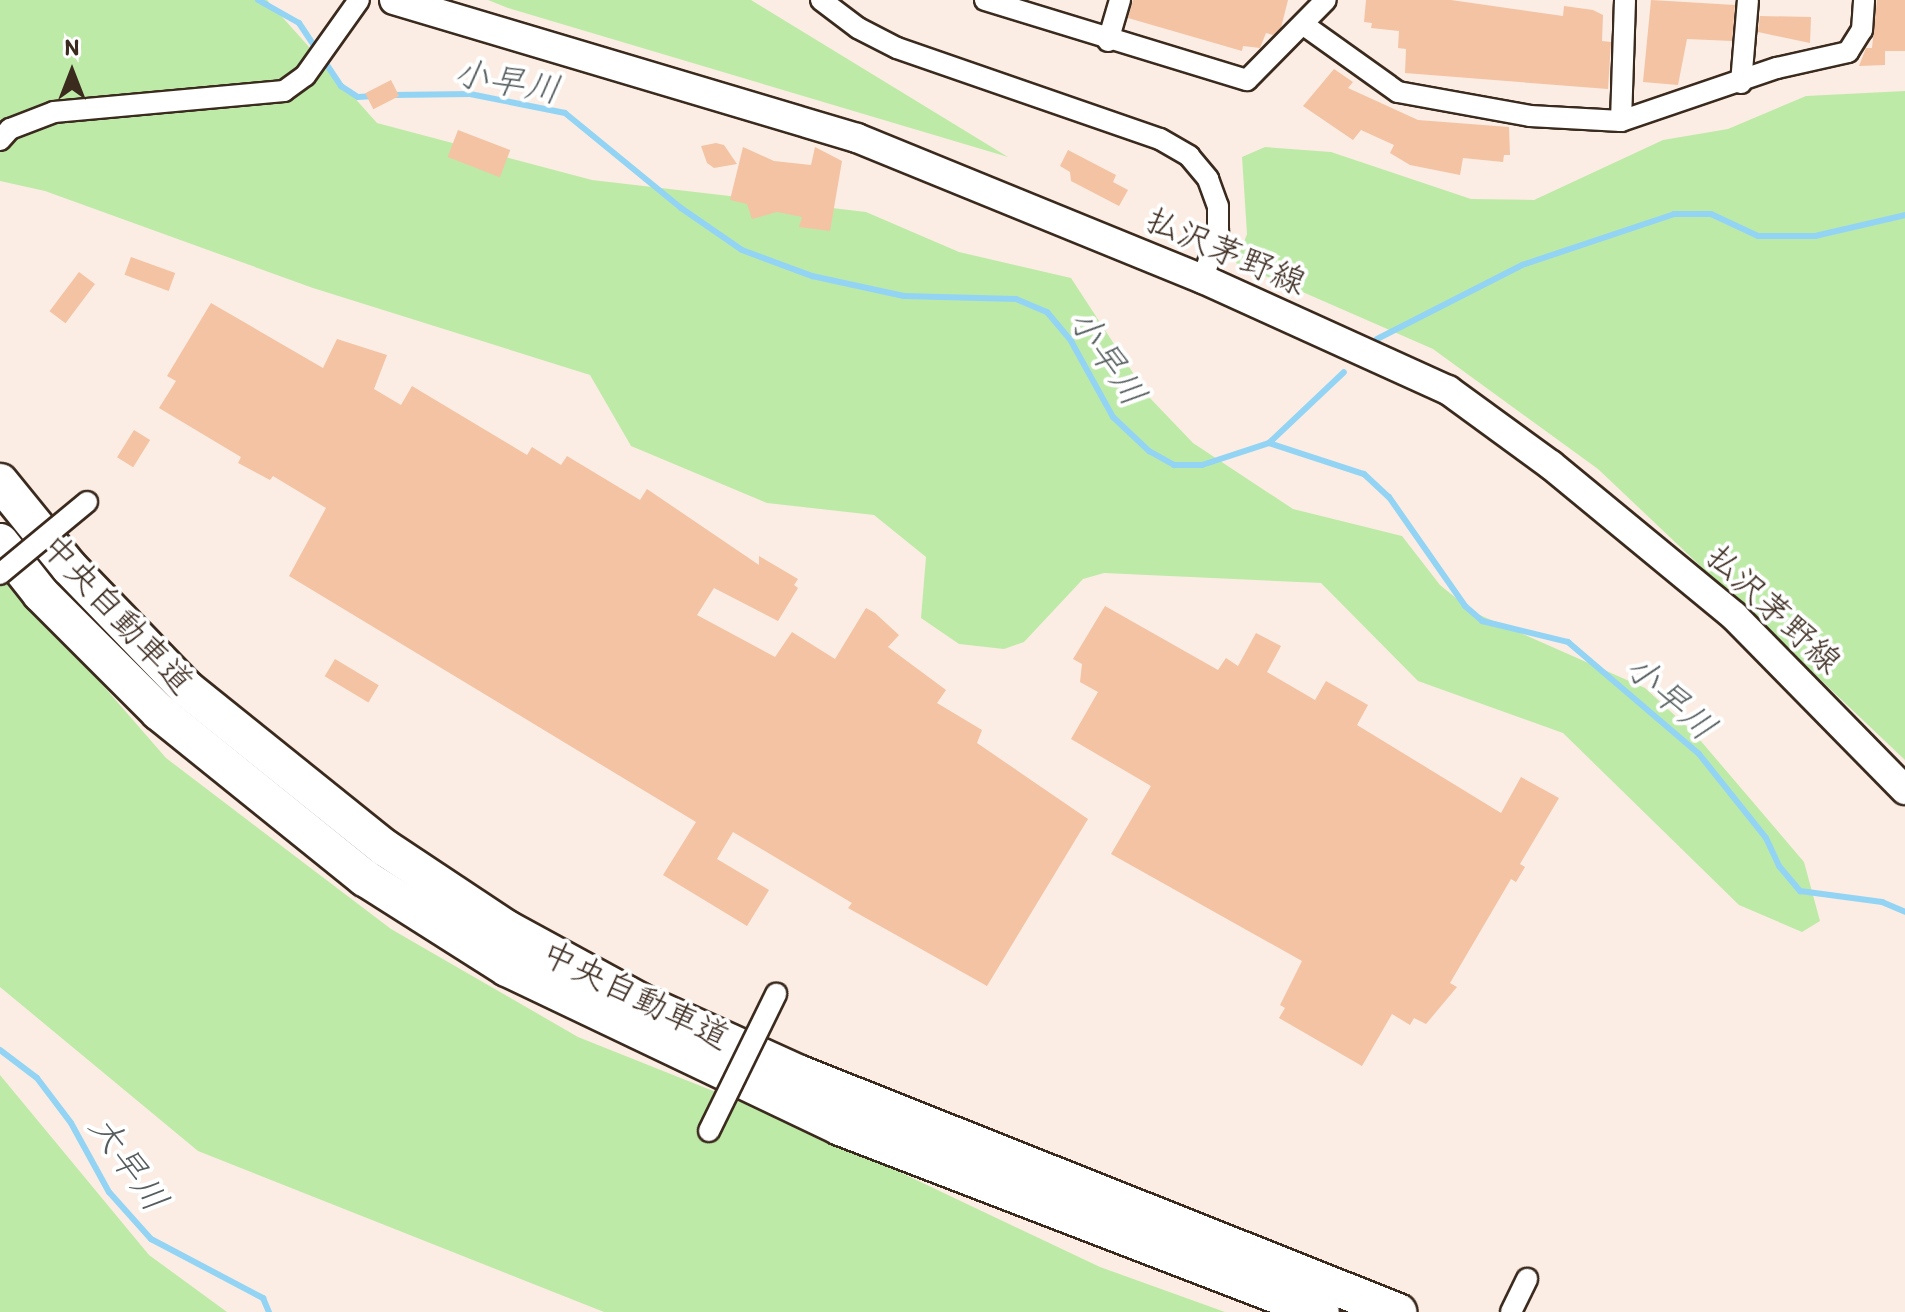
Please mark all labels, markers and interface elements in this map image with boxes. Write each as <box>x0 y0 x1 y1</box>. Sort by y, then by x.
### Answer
north arrow <box>32 32 112 112</box>
text: N <box>65 34 79 61</box>
water label: 小早川 <box>450 50 564 112</box>
street label: 払沢茅野線 <box>1140 199 1312 303</box>
water label: 小早川 <box>1060 300 1156 414</box>
street label: 中央自動車道 <box>34 525 202 703</box>
street label: 払沢茅野線 <box>1698 536 1850 682</box>
water label: 小早川 <box>1616 645 1726 749</box>
street label: 中央自動車道 <box>535 932 737 1058</box>
water label: 大早川 <box>80 1106 178 1220</box>

